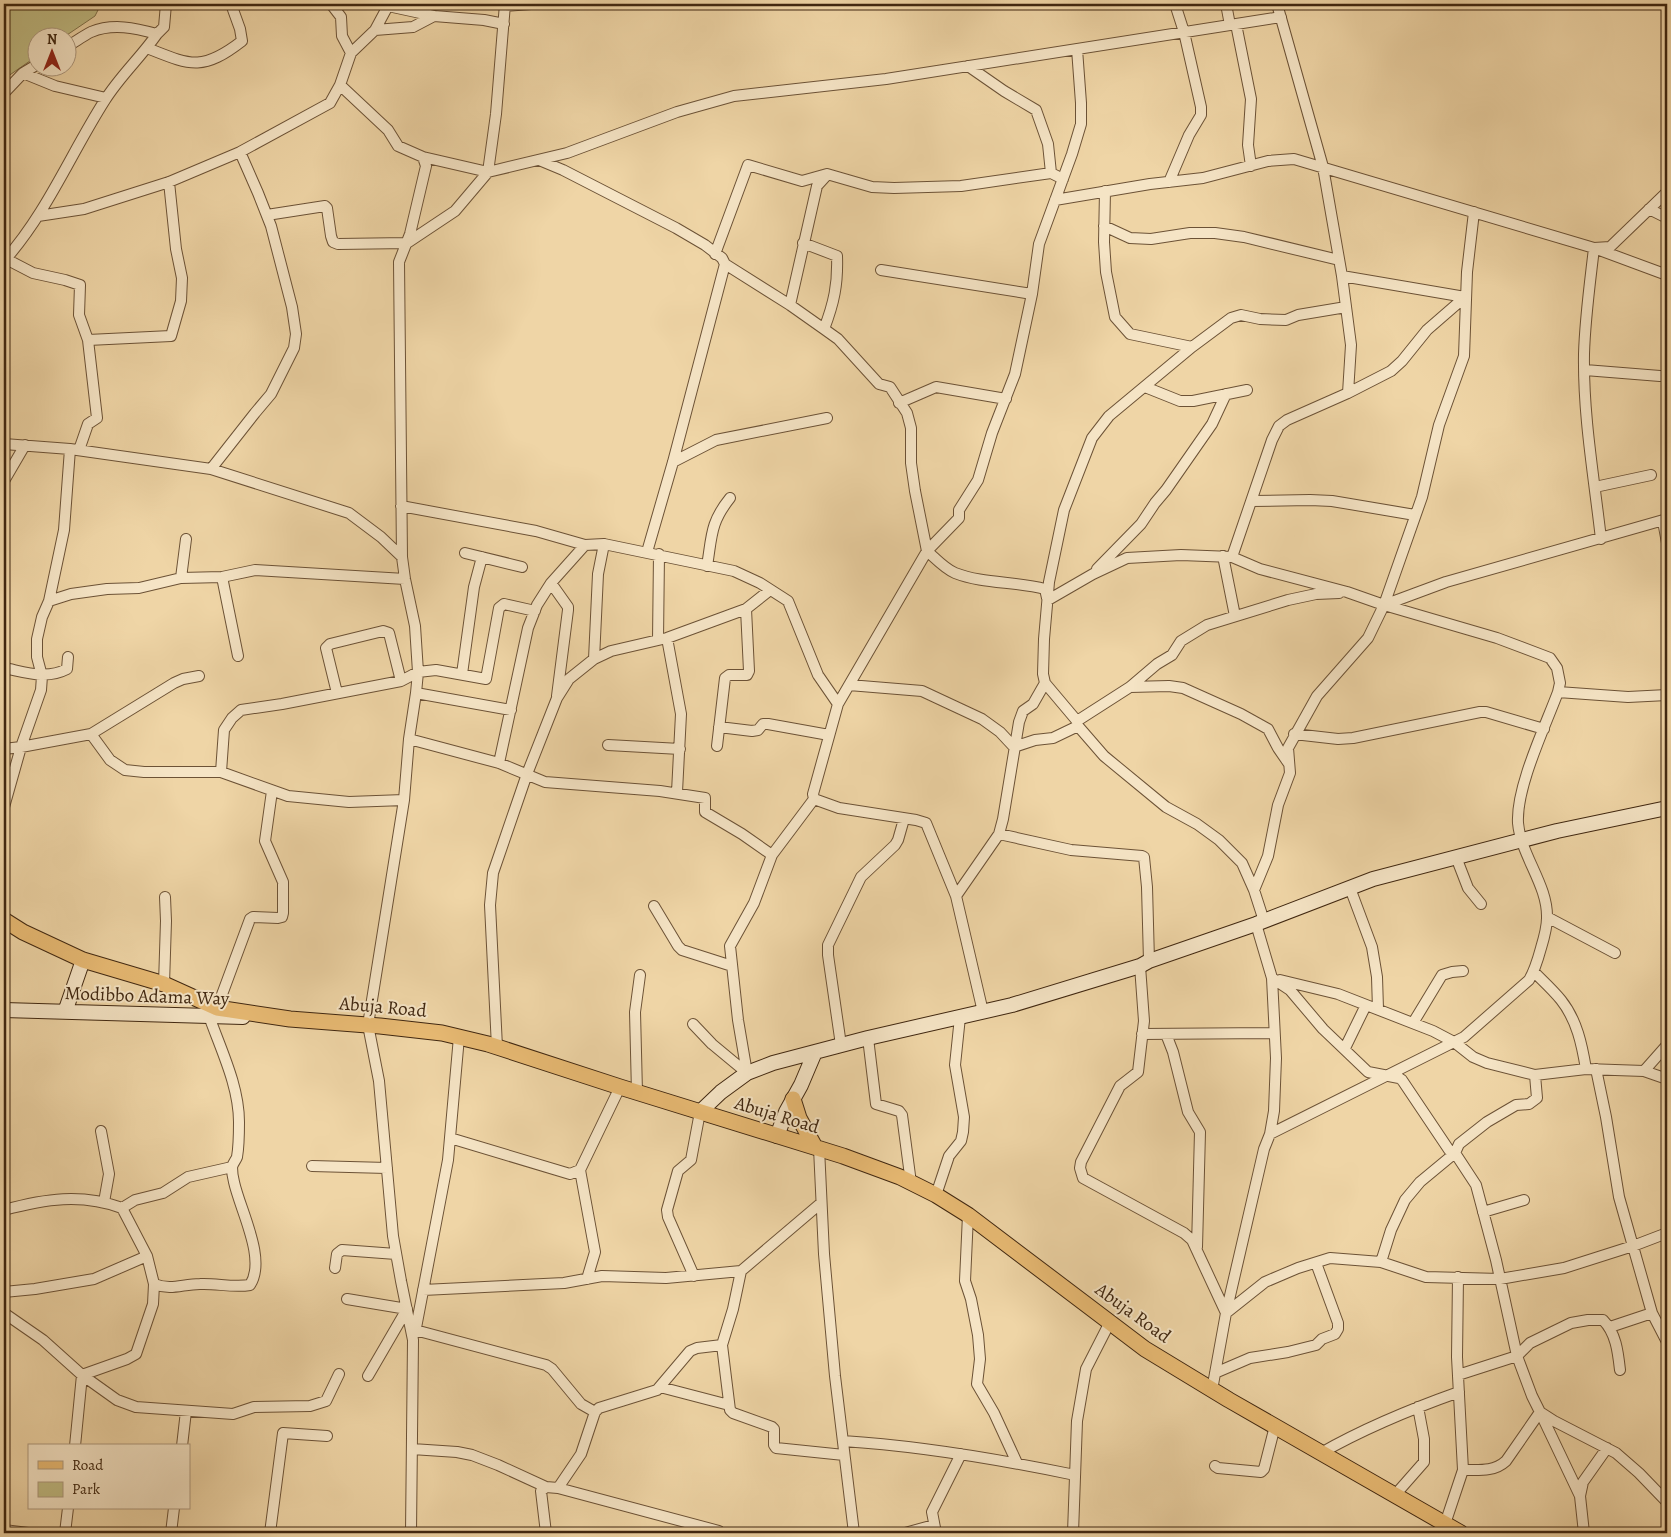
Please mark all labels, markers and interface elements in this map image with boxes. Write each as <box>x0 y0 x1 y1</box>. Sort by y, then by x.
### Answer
north arrow <box>28 28 78 78</box>
text: N <box>47 30 57 49</box>
street label: Modibbo Adama Way <box>64 980 230 1012</box>
street label: Abuja Road <box>337 990 429 1024</box>
street label: Abuja Road <box>730 1089 823 1140</box>
street label: Abuja Road <box>1089 1276 1177 1350</box>
legend <box>28 1444 190 1510</box>
text: Road <box>72 1455 104 1475</box>
text: Park <box>72 1479 101 1499</box>

